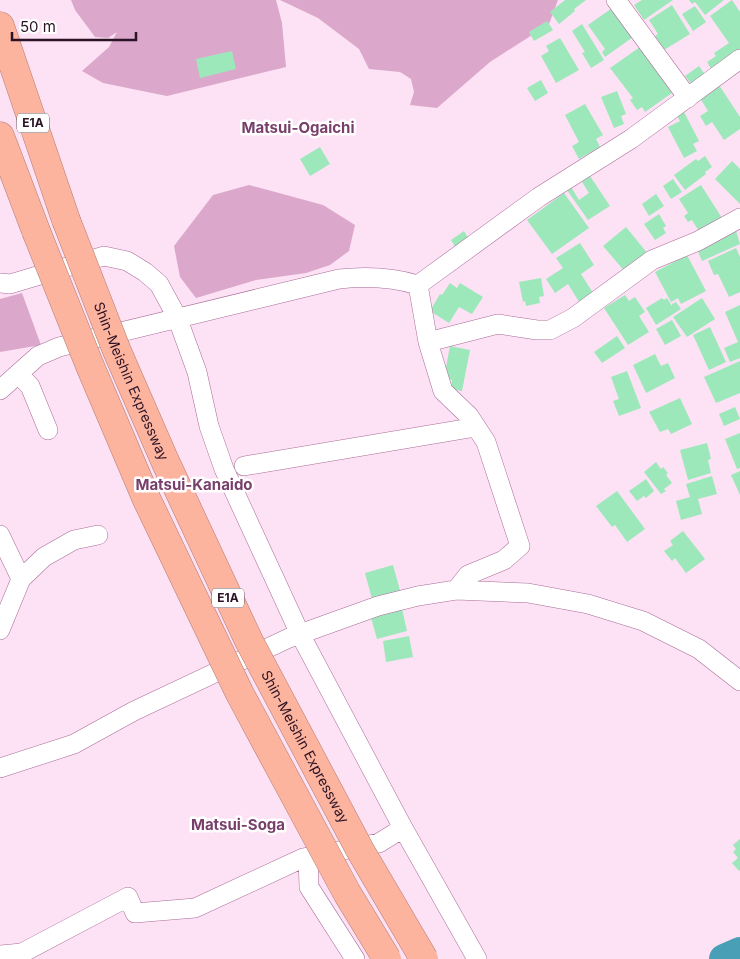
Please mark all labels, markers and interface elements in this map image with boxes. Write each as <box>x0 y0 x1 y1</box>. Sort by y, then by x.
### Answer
scale bar <box>12 10 136 42</box>
text: 50 m <box>20 17 56 36</box>
road number: E1A <box>17 114 49 132</box>
district label: Matsui-Ogaichi <box>242 118 354 137</box>
street label: Shin-Meishin Expressway <box>91 299 173 463</box>
district label: Matsui-Kanaido <box>135 475 253 494</box>
road number: E1A <box>212 588 244 608</box>
street label: Shin-Meishin Expressway <box>258 667 353 826</box>
district label: Matsui-Soga <box>191 815 285 834</box>

